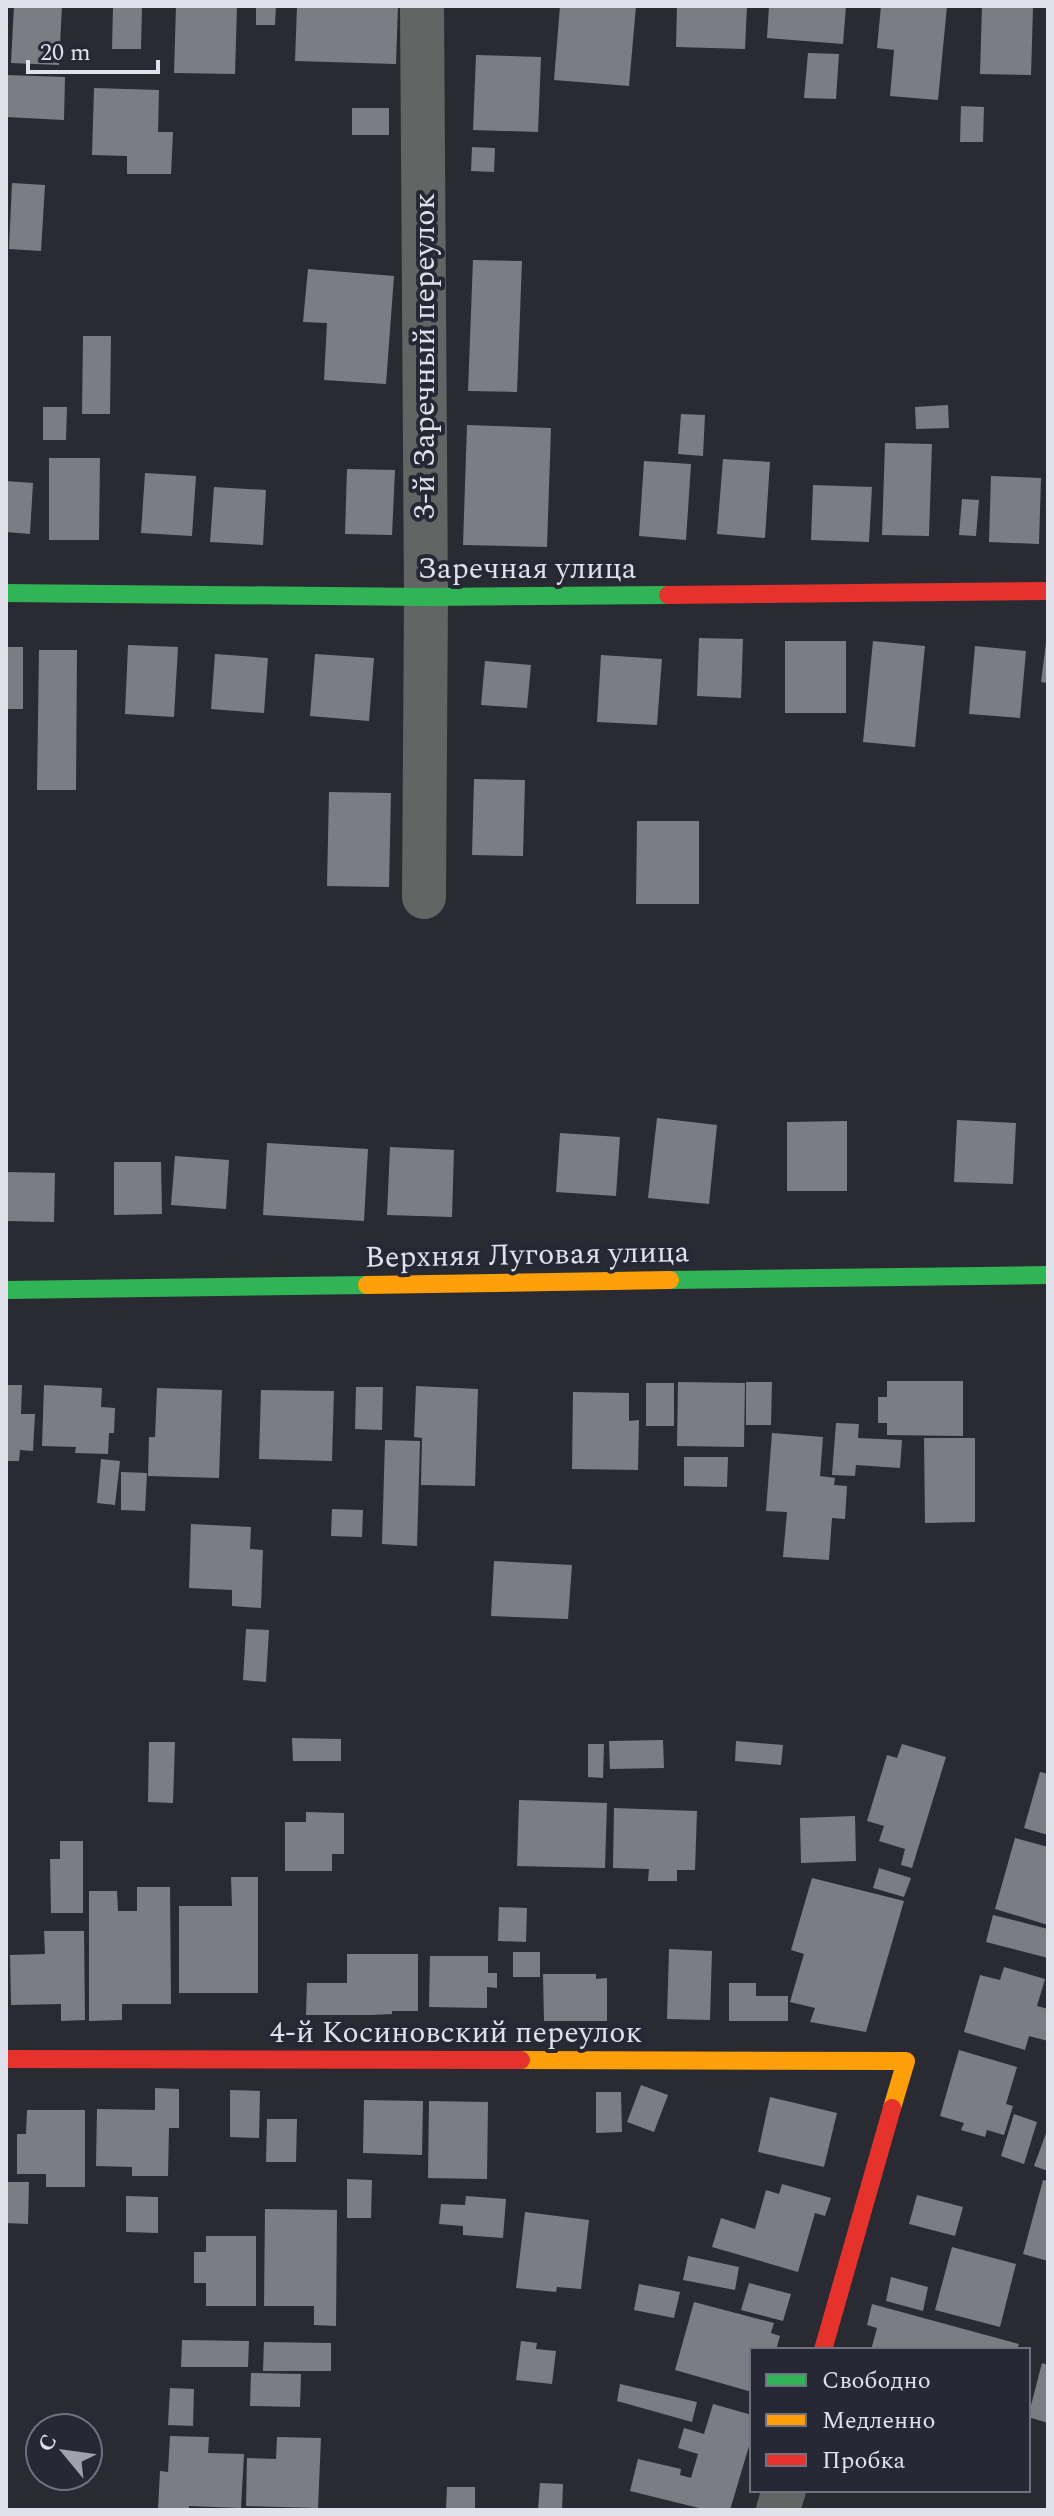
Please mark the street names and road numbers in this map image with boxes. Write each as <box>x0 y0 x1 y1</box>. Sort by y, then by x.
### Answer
street label: 3-й Заречный переулок <box>402 193 448 519</box>
street label: Заречная улица <box>418 546 637 592</box>
street label: Верхняя Луговая улица <box>364 1229 690 1281</box>
street label: 4-й Косиновский переулок <box>270 2010 642 2056</box>

